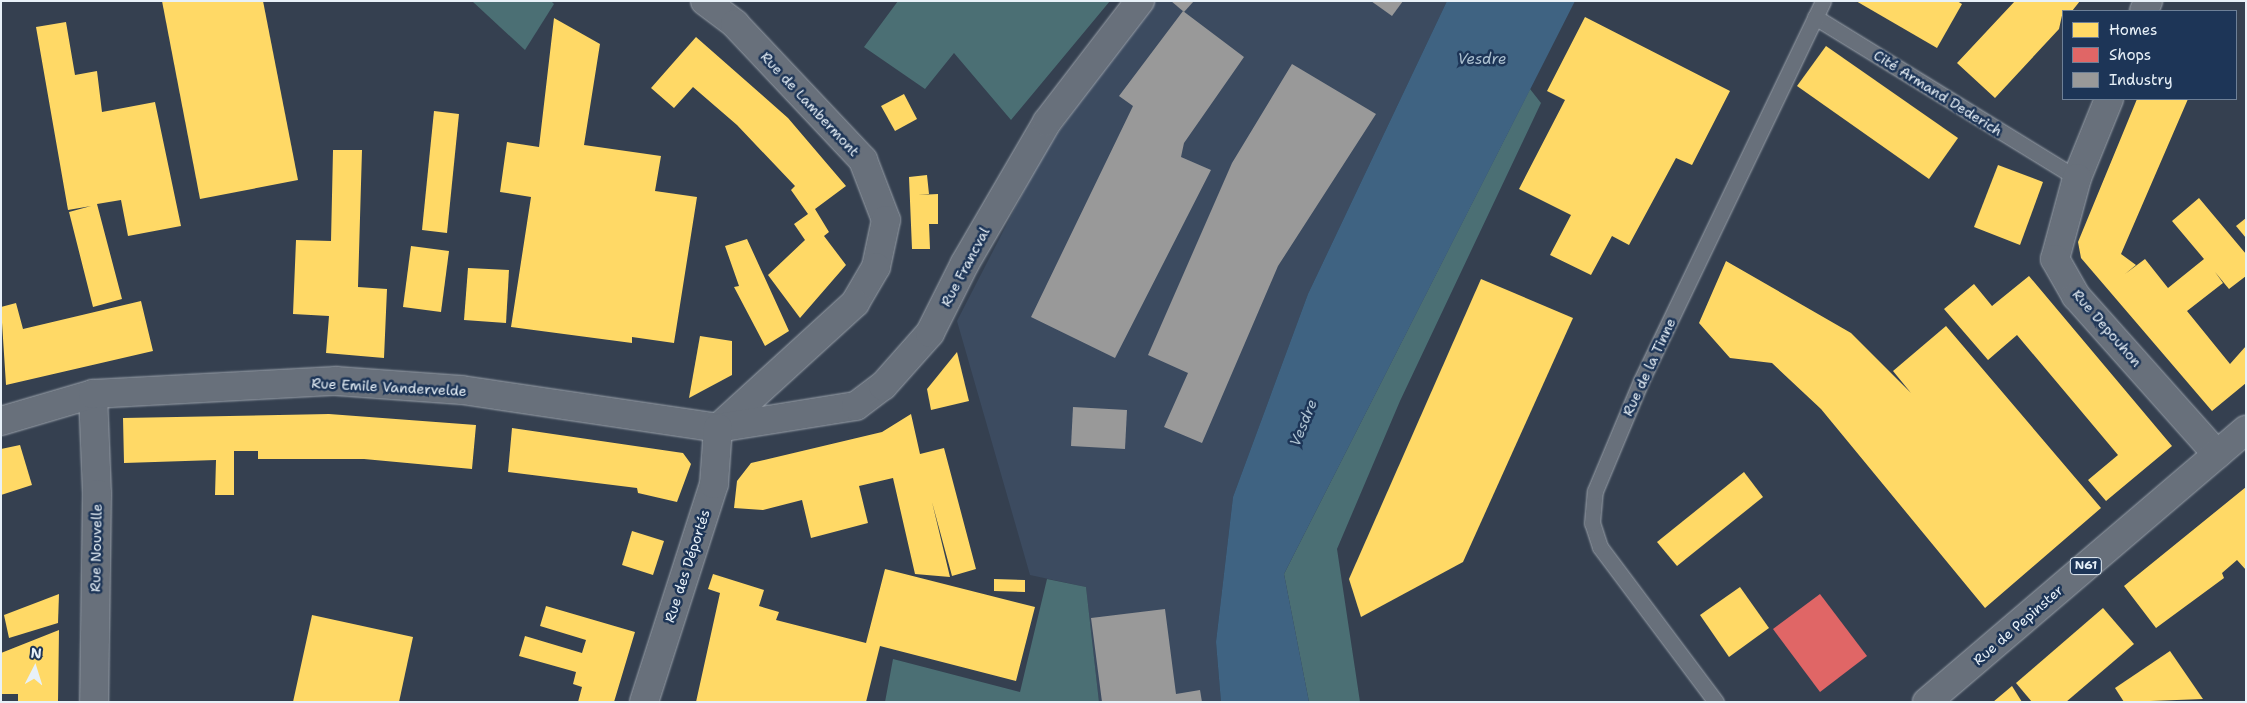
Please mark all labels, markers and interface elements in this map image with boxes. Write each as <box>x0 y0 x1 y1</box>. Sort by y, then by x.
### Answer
legend <box>2062 10 2237 100</box>
text: Homes <box>2109 20 2157 40</box>
text: Shops <box>2109 45 2151 65</box>
street label: Cité Armand Dederich <box>1871 47 2005 139</box>
street label: Rue de Lambermont <box>757 48 863 160</box>
water label: Vesdre <box>1457 51 1507 69</box>
text: Industry <box>2109 70 2173 90</box>
street label: Rue Francval <box>937 225 993 309</box>
street label: Rue Depouhon <box>2069 286 2145 370</box>
street label: Rue de la Tinne <box>1619 315 1679 419</box>
street label: Rue Emile Vandervelde <box>311 375 467 399</box>
water label: Vesdre <box>1286 397 1322 449</box>
street label: Rue Nouvelle <box>87 504 105 592</box>
street label: Rue des Déportés <box>661 507 713 625</box>
road number: N61 <box>2070 556 2102 576</box>
street label: Rue de Pepinster <box>1970 581 2066 669</box>
north arrow <box>10 643 60 693</box>
text: N <box>30 644 43 663</box>

